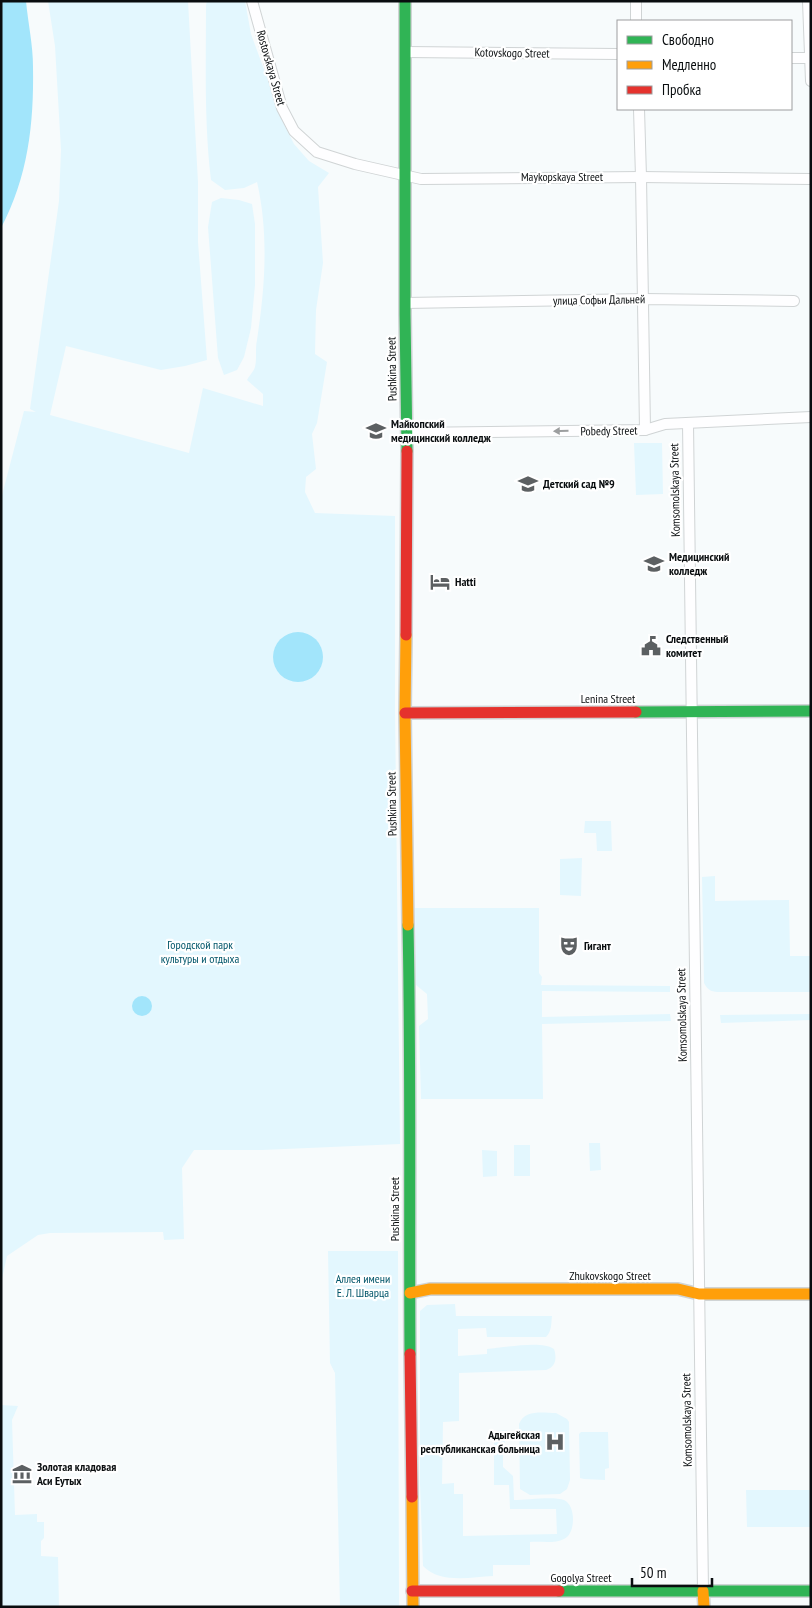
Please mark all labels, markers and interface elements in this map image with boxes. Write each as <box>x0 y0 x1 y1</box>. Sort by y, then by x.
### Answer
legend <box>617 20 792 110</box>
street label: Rostovskaya Street <box>254 28 290 108</box>
text: Свободно <box>662 30 714 49</box>
street label: Kotovskogo Street <box>474 44 550 61</box>
text: Медленно <box>662 55 716 74</box>
text: Пробка <box>662 80 701 99</box>
street label: Maykopskaya Street <box>521 169 604 184</box>
street label: улица Софьи Дальней <box>553 291 645 308</box>
street label: Pushkina Street <box>383 336 400 401</box>
place label: Майкопский медицинский колледж <box>391 416 492 445</box>
school or university icon: Майкопский медицинский колледж <box>365 420 387 442</box>
street label: Pobedy Street <box>580 422 638 438</box>
one-way arrow <box>553 427 569 435</box>
street label: Komsomolskaya Street <box>666 442 683 537</box>
school or university icon: Детский сад №9 <box>517 473 539 495</box>
place label: Детский сад №9 <box>543 476 615 491</box>
place label: Медицинский колледж <box>669 549 729 578</box>
school or university icon: Медицинский колледж <box>643 553 665 575</box>
hotel icon: Hatti <box>429 571 451 593</box>
place label: Hatti <box>455 574 476 589</box>
place label: Следственный комитет <box>666 631 728 660</box>
public building icon: Следственный комитет <box>640 635 662 657</box>
street label: Lenina Street <box>581 691 636 706</box>
street label: Pushkina Street <box>383 771 400 836</box>
theatre icon: Гигант <box>558 935 580 957</box>
park label: Городской парк культуры и отдыха <box>161 937 239 966</box>
place label: Гигант <box>584 938 612 953</box>
street label: Komsomolskaya Street <box>673 967 690 1062</box>
street label: Pushkina Street <box>387 1176 402 1241</box>
street label: Zhukovskogo Street <box>569 1268 651 1283</box>
park label: Аллея имени Е. Л. Шварца <box>336 1271 390 1300</box>
street label: Komsomolskaya Street <box>678 1372 695 1467</box>
place label: Адыгейская республиканская больница <box>420 1427 540 1456</box>
hospital icon: Адыгейская республиканская больница <box>544 1431 566 1453</box>
place label: Золотая кладовая Аси Еутых <box>36 1459 116 1488</box>
museum icon: Золотая кладовая Аси Еутых <box>11 1463 33 1485</box>
scale bar <box>632 1556 712 1588</box>
text: 50 m <box>640 1563 666 1582</box>
street label: Gogolya Street <box>551 1570 612 1585</box>

